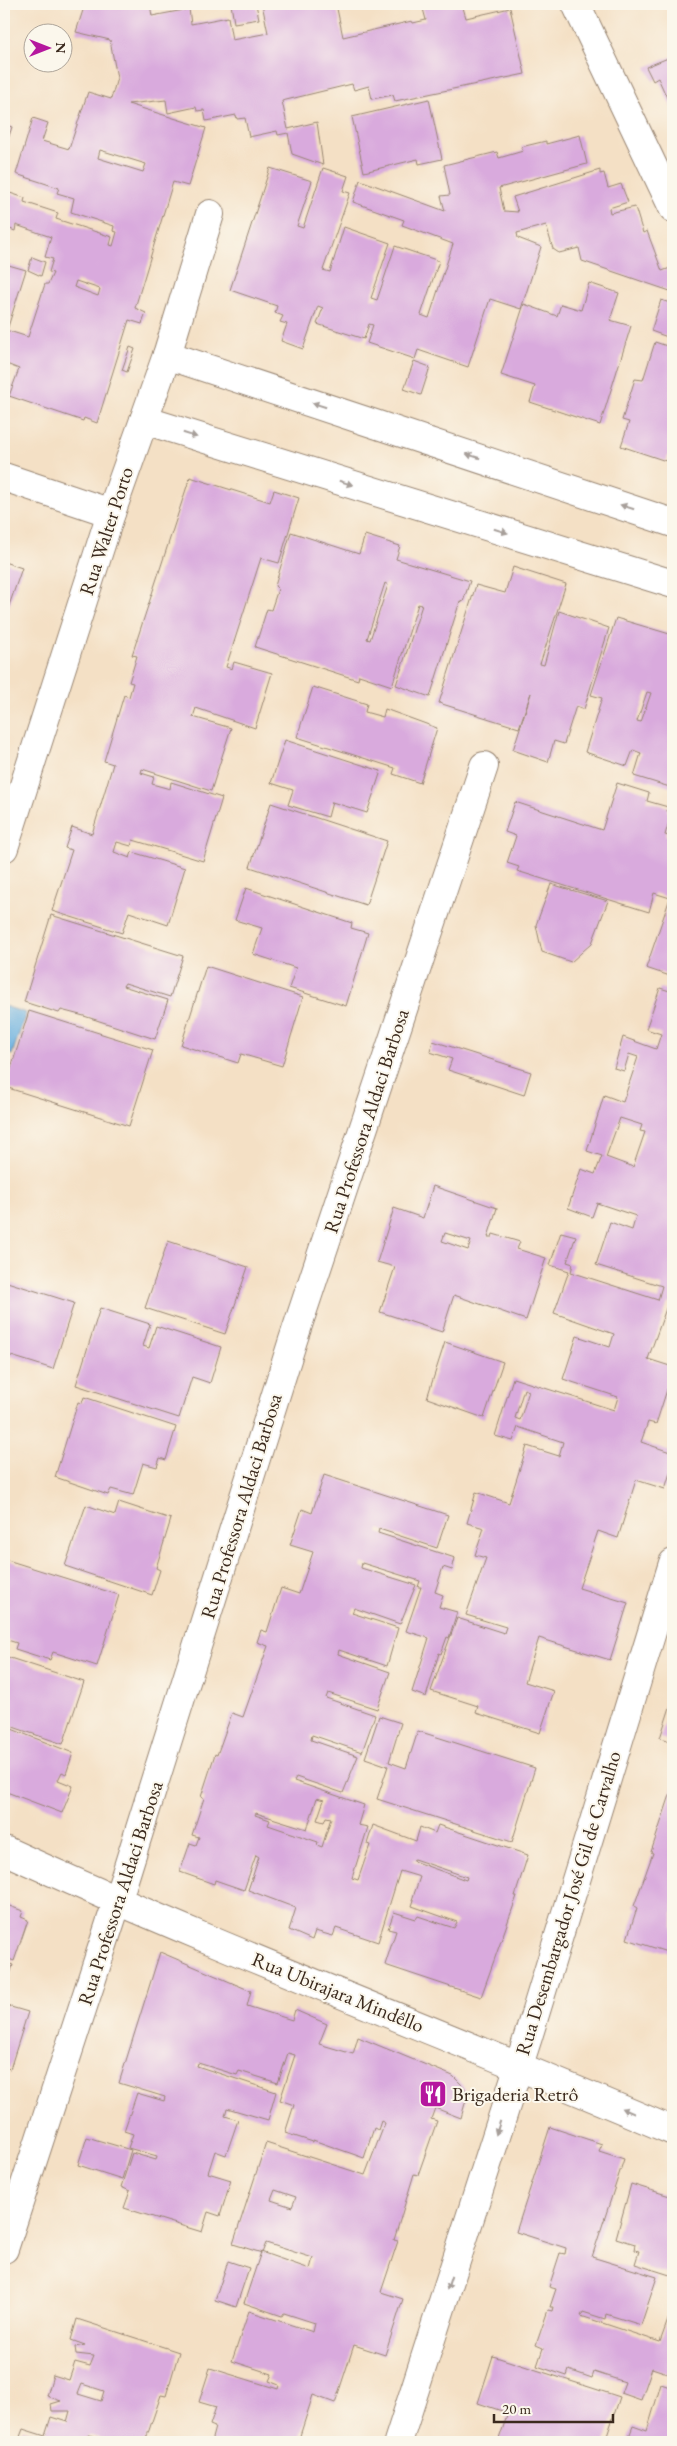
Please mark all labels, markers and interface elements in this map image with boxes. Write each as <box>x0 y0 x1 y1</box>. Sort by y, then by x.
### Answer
north arrow <box>22 22 72 72</box>
text: N <box>52 42 70 54</box>
one-way arrow <box>311 401 326 408</box>
one-way arrow <box>183 431 198 439</box>
one-way arrow <box>465 452 480 459</box>
street label: Rua Walter Porto <box>73 463 139 598</box>
one-way arrow <box>338 479 353 487</box>
one-way arrow <box>619 503 634 511</box>
one-way arrow <box>493 527 508 535</box>
street label: Rua Professora Aldaci Barbosa <box>317 1006 415 1236</box>
street label: Rua Professora Aldaci Barbosa <box>194 1390 288 1622</box>
street label: Rua Desembargador José Gil de Carvalho <box>509 1748 627 2058</box>
street label: Rua Professora Aldaci Barbosa <box>71 1778 169 2008</box>
street label: Rua Ubirajara Mindêllo <box>248 1946 428 2038</box>
restaurant icon: Brigaderia Retrô <box>418 2079 448 2109</box>
place label: Brigaderia Retrô <box>452 2081 578 2107</box>
one-way arrow <box>621 2107 635 2115</box>
one-way arrow <box>494 2120 502 2135</box>
one-way arrow <box>444 2275 452 2290</box>
scale bar <box>494 2391 613 2423</box>
text: 20 m <box>502 2399 531 2418</box>

